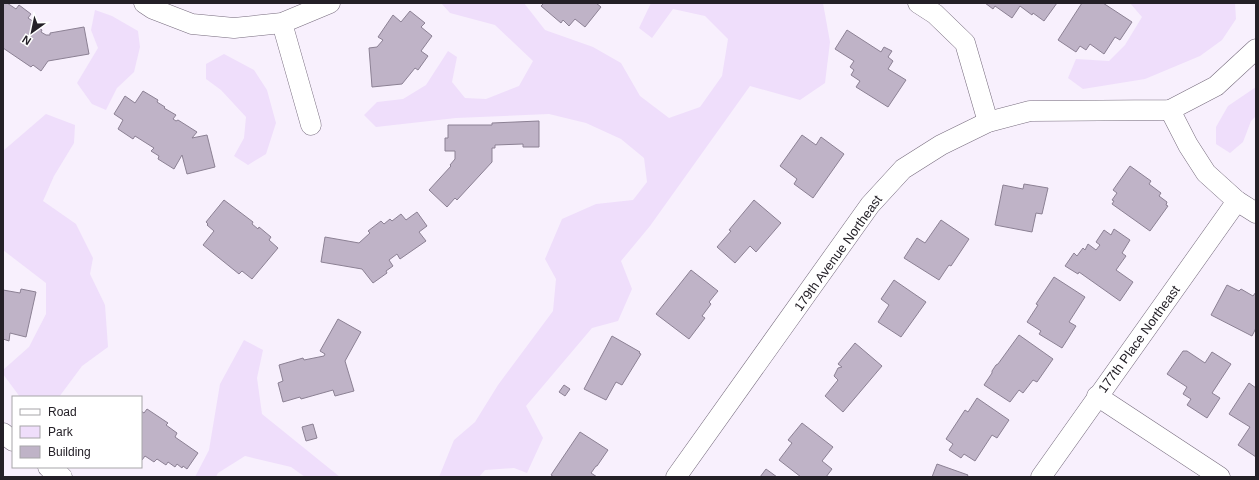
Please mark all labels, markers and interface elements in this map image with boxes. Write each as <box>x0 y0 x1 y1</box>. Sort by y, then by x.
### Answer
north arrow <box>12 12 52 52</box>
text: N <box>20 33 33 48</box>
street label: 179th Avenue Northeast <box>791 192 885 314</box>
street label: 177th Place Northeast <box>1095 282 1183 395</box>
legend <box>12 396 142 468</box>
text: Road <box>48 405 77 419</box>
text: Park <box>48 425 74 439</box>
text: Building <box>48 445 91 459</box>

